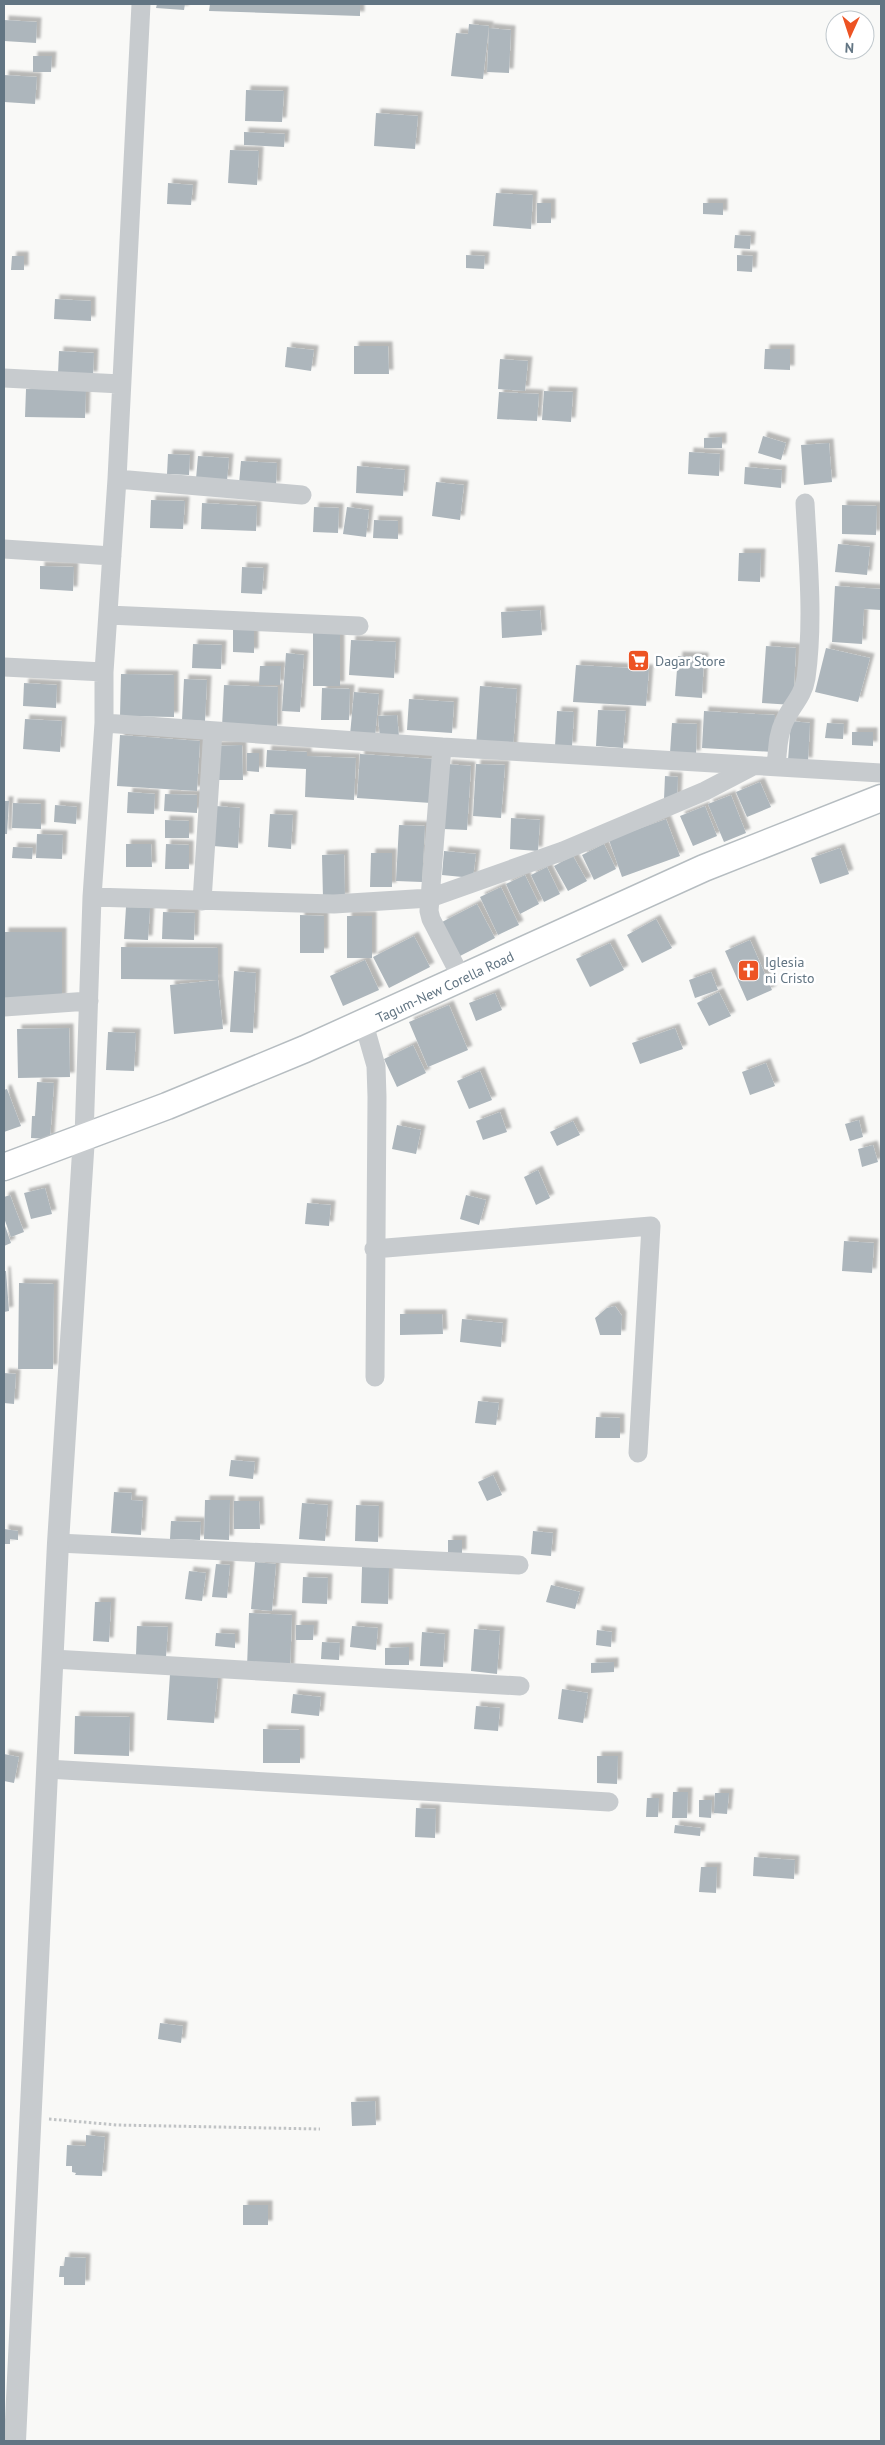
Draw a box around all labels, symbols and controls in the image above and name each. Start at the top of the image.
north arrow [825,10,875,60]
text: N [844,39,854,57]
supermarket icon: Dagar Store [627,649,651,673]
place label: Dagar Store [655,652,725,670]
street label: Tagum-New Corella Road [373,947,517,1027]
place label: Iglesia ni Cristo [765,953,814,987]
church icon: Iglesia ni Cristo [737,958,761,982]

